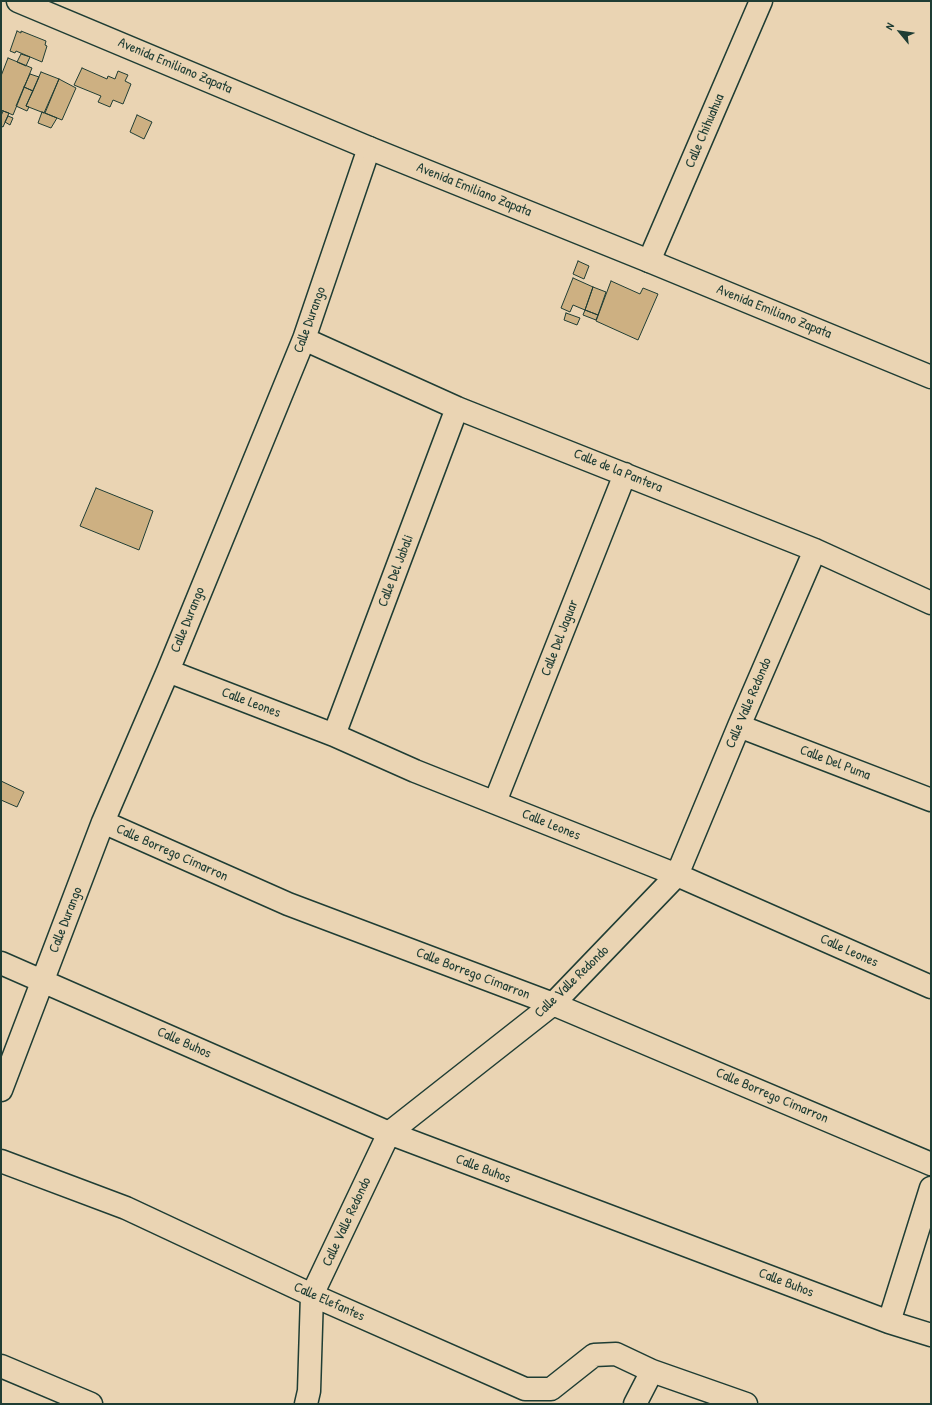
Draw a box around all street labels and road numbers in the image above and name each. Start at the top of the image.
street label: Avenida Emiliano Zapata [115,34,235,98]
street label: Calle Chihuahua [682,92,728,170]
street label: Avenida Emiliano Zapata [414,159,534,221]
street label: Avenida Emiliano Zapata [714,281,834,343]
street label: Calle Durango [290,285,330,355]
street label: Calle de la Pantera [571,446,665,496]
street label: Calle Del Jabali [375,533,417,609]
street label: Calle Durango [167,585,209,655]
street label: Calle Del Jaguar [538,597,582,679]
street label: Calle Valle Redondo [722,655,776,751]
street label: Calle Leones [219,684,283,722]
street label: Calle Del Puma [797,742,873,784]
street label: Calle Leones [519,806,583,844]
street label: Calle Borrego Cimarron [113,821,231,885]
street label: Calle Durango [46,885,86,955]
street label: Calle Leones [817,931,881,971]
street label: Calle Valle Redondo [531,942,613,1022]
street label: Calle Borrego Cimarron [414,945,532,1003]
street label: Calle Buhos [154,1024,214,1062]
street label: Calle Borrego Cimarron [713,1065,831,1127]
street label: Calle Buhos [453,1151,513,1187]
street label: Calle Valle Redondo [319,1175,375,1269]
street label: Calle Buhos [756,1265,816,1301]
street label: Calle Elefantes [291,1279,367,1325]

